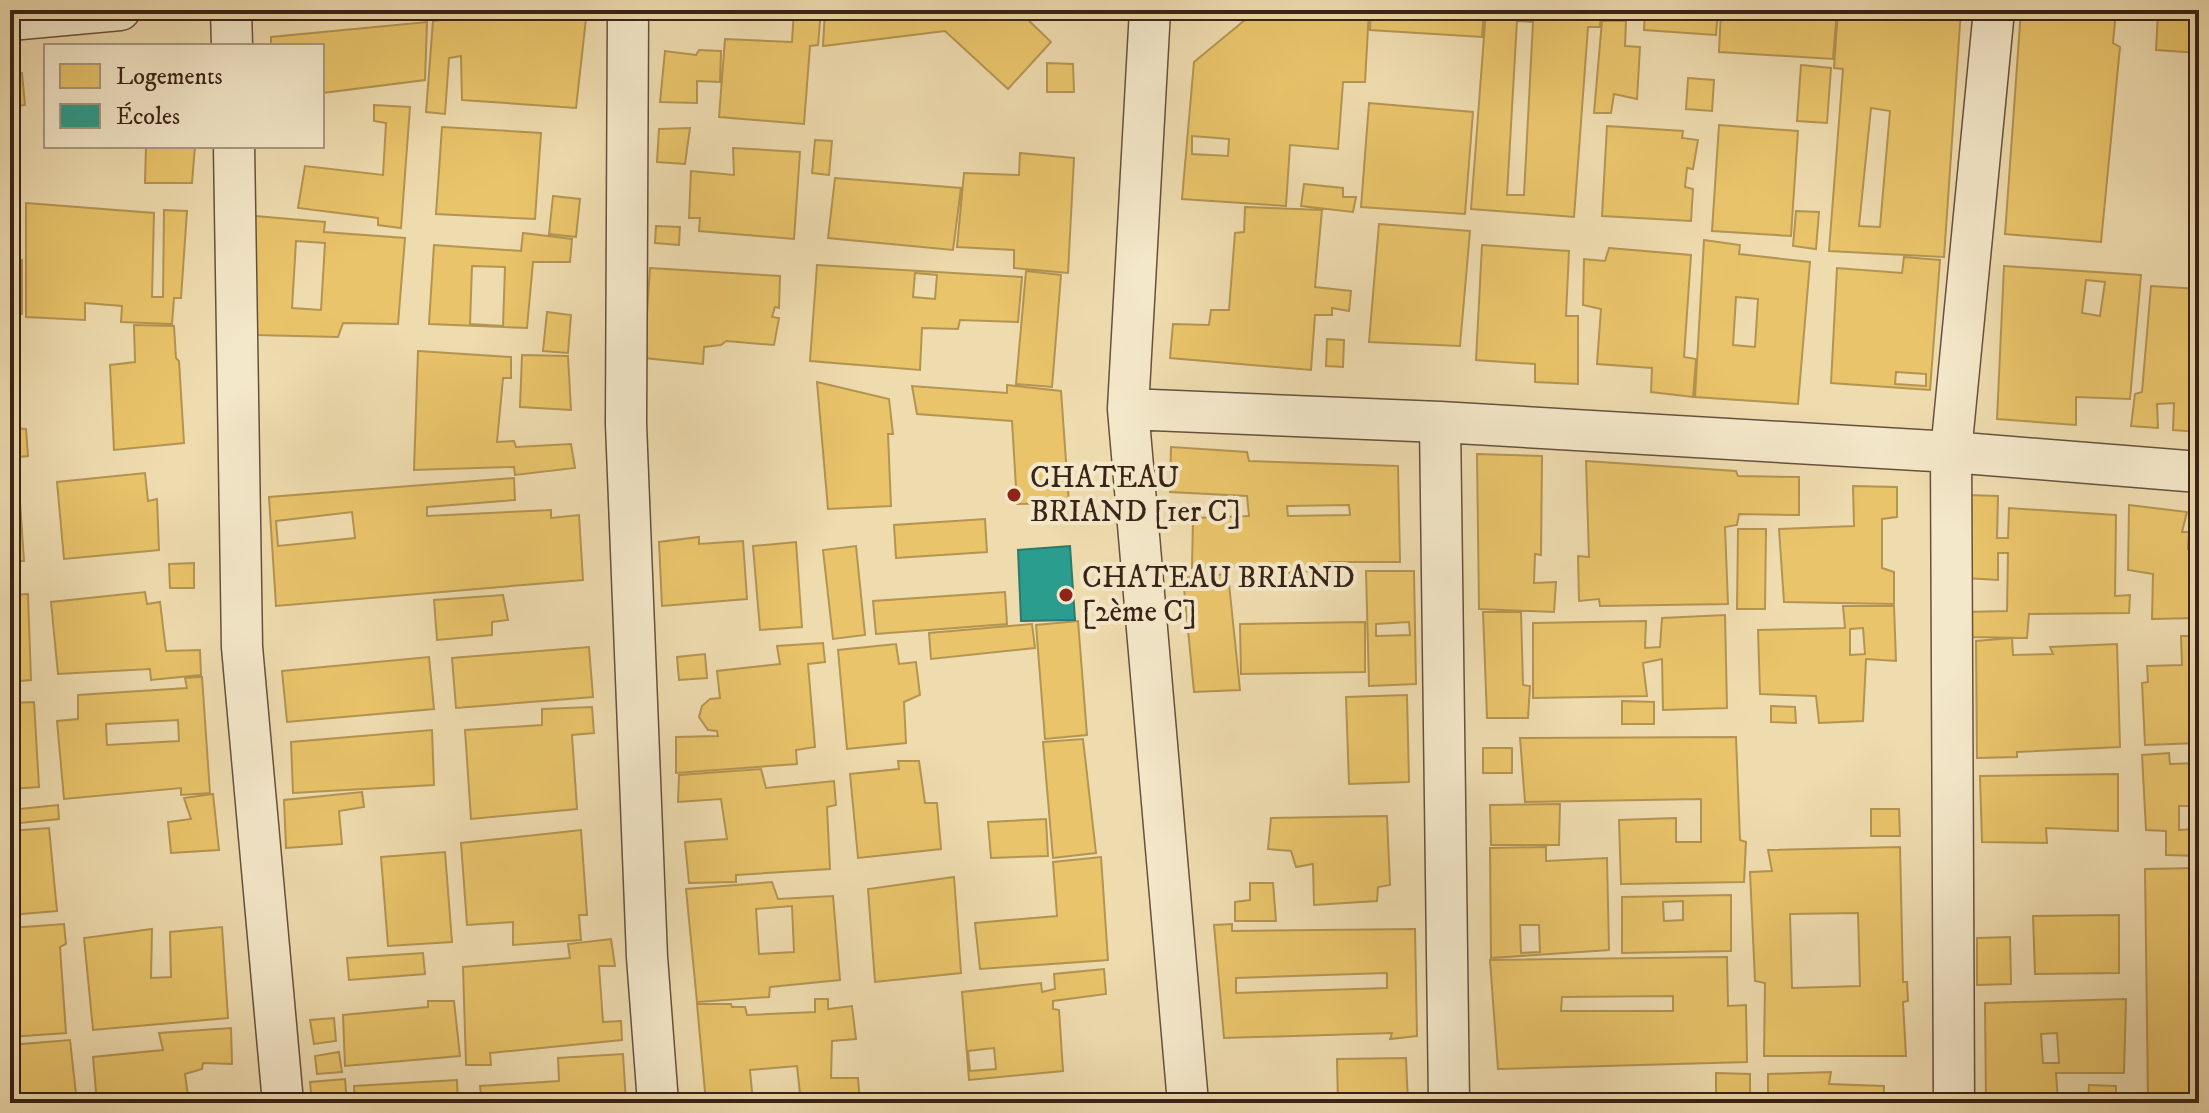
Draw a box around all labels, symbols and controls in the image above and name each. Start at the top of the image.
legend [44,44,324,148]
text: Logements [116,62,223,92]
text: Écoles [116,102,180,132]
place label: CHATEAU BRIAND [1er C] [1030,460,1241,531]
marker: CHATEAU BRIAND [1er C] [1005,486,1023,504]
place label: CHATEAU BRIAND [2ème C] [1082,560,1355,631]
marker: CHATEAU BRIAND [2ème C] [1057,586,1075,604]

